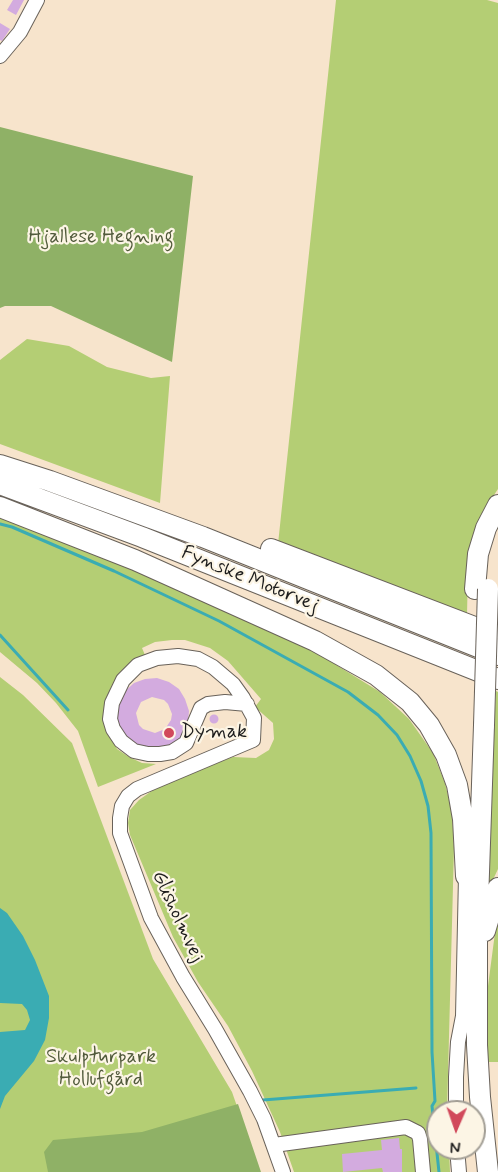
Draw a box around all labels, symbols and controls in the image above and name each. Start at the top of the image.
park label: Hjallese Hegning [28,226,174,250]
street label: Fynske Motorvej [178,541,322,619]
place label: Dymak [181,721,247,745]
marker: Dymak [162,726,176,740]
street label: Glisholmvej [145,867,209,967]
park label: Skulpturpark Hollufgård [46,1046,156,1093]
north arrow [426,1100,486,1160]
text: N [450,1136,461,1157]

